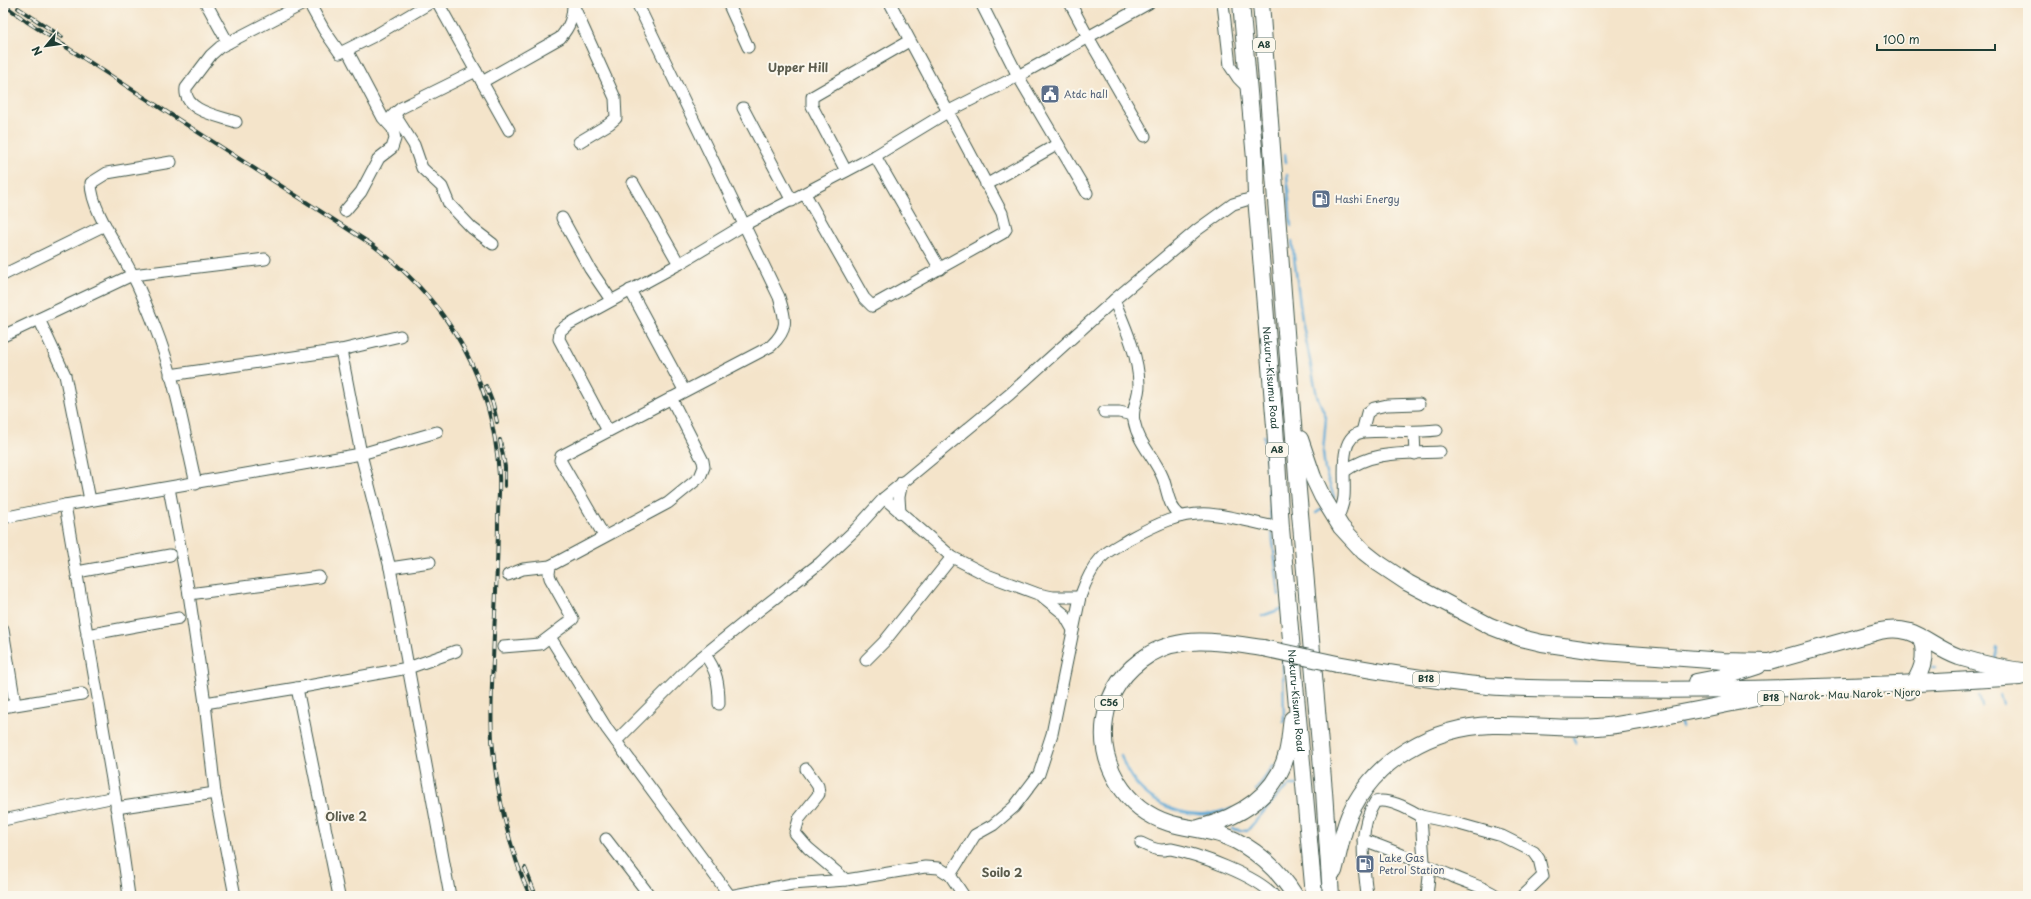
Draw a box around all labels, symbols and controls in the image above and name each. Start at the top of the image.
north arrow [26,26,66,66]
scale bar [1877,26,1995,52]
text: 100 m [1883,30,1920,48]
road number: A8 [1253,38,1275,52]
text: N [27,43,46,59]
district label: Upper Hill [768,58,828,76]
public building icon: Atdc hall [1039,83,1061,105]
place label: Atdc hall [1064,86,1108,101]
fuel station icon: Hashi Energy [1310,188,1332,210]
place label: Hashi Energy [1335,191,1399,207]
street label: Nakuru-Kisumu Road [1260,326,1283,430]
road number: A8 [1266,443,1288,457]
street label: Nakuru-Kisumu Road [1285,649,1309,753]
road number: B18 [1413,672,1439,686]
street label: Narok- Mau Narok - Njoro [1789,684,1921,703]
road number: B18 [1758,691,1784,705]
road number: C56 [1095,696,1123,710]
district label: Olive 2 [325,807,367,825]
place label: Lake Gas Petrol Station [1379,850,1445,877]
fuel station icon: Lake Gas Petrol Station [1354,853,1376,875]
district label: Soilo 2 [982,863,1023,881]

